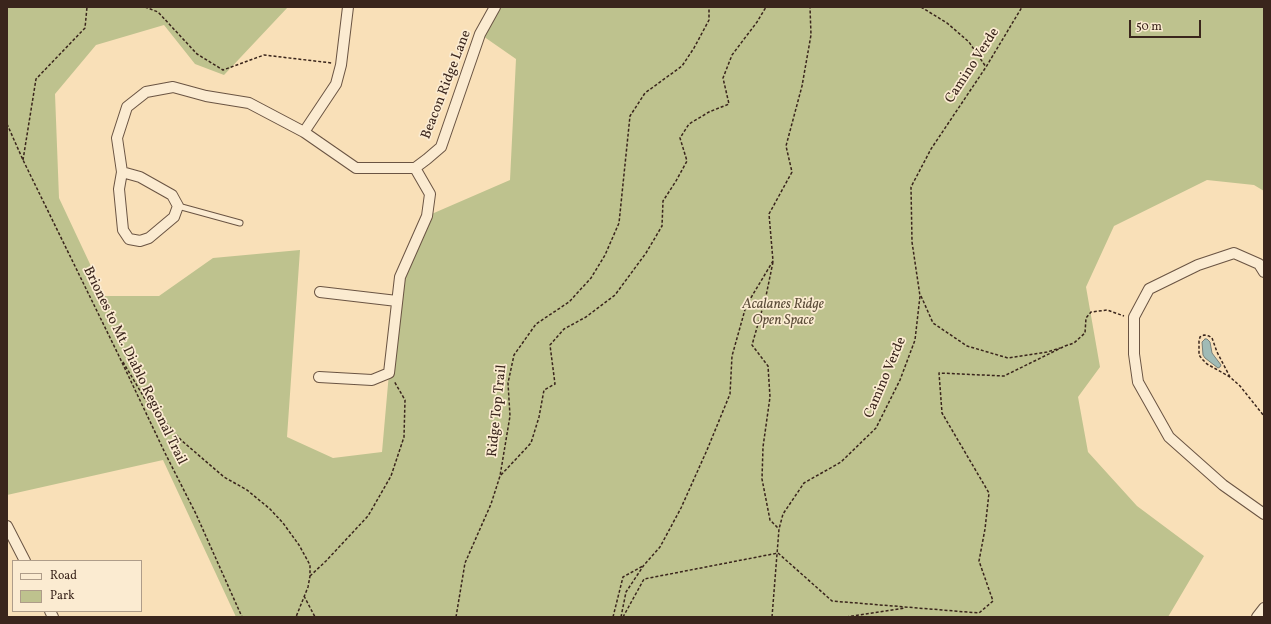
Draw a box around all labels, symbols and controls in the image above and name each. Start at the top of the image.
scale bar [1131,12,1203,38]
text: 50 m [1136,19,1162,35]
street label: Camino Verde [942,25,1004,107]
street label: Beacon Ridge Lane [419,28,475,142]
street label: Briones to Mt. Diablo Regional Trail [79,264,189,468]
park label: Acalanes Ridge Open Space [742,297,824,330]
street label: Camino Verde [861,335,911,421]
street label: Ridge Top Trail [485,364,511,458]
legend [12,560,142,612]
text: Road [50,568,77,584]
text: Park [50,588,75,604]

